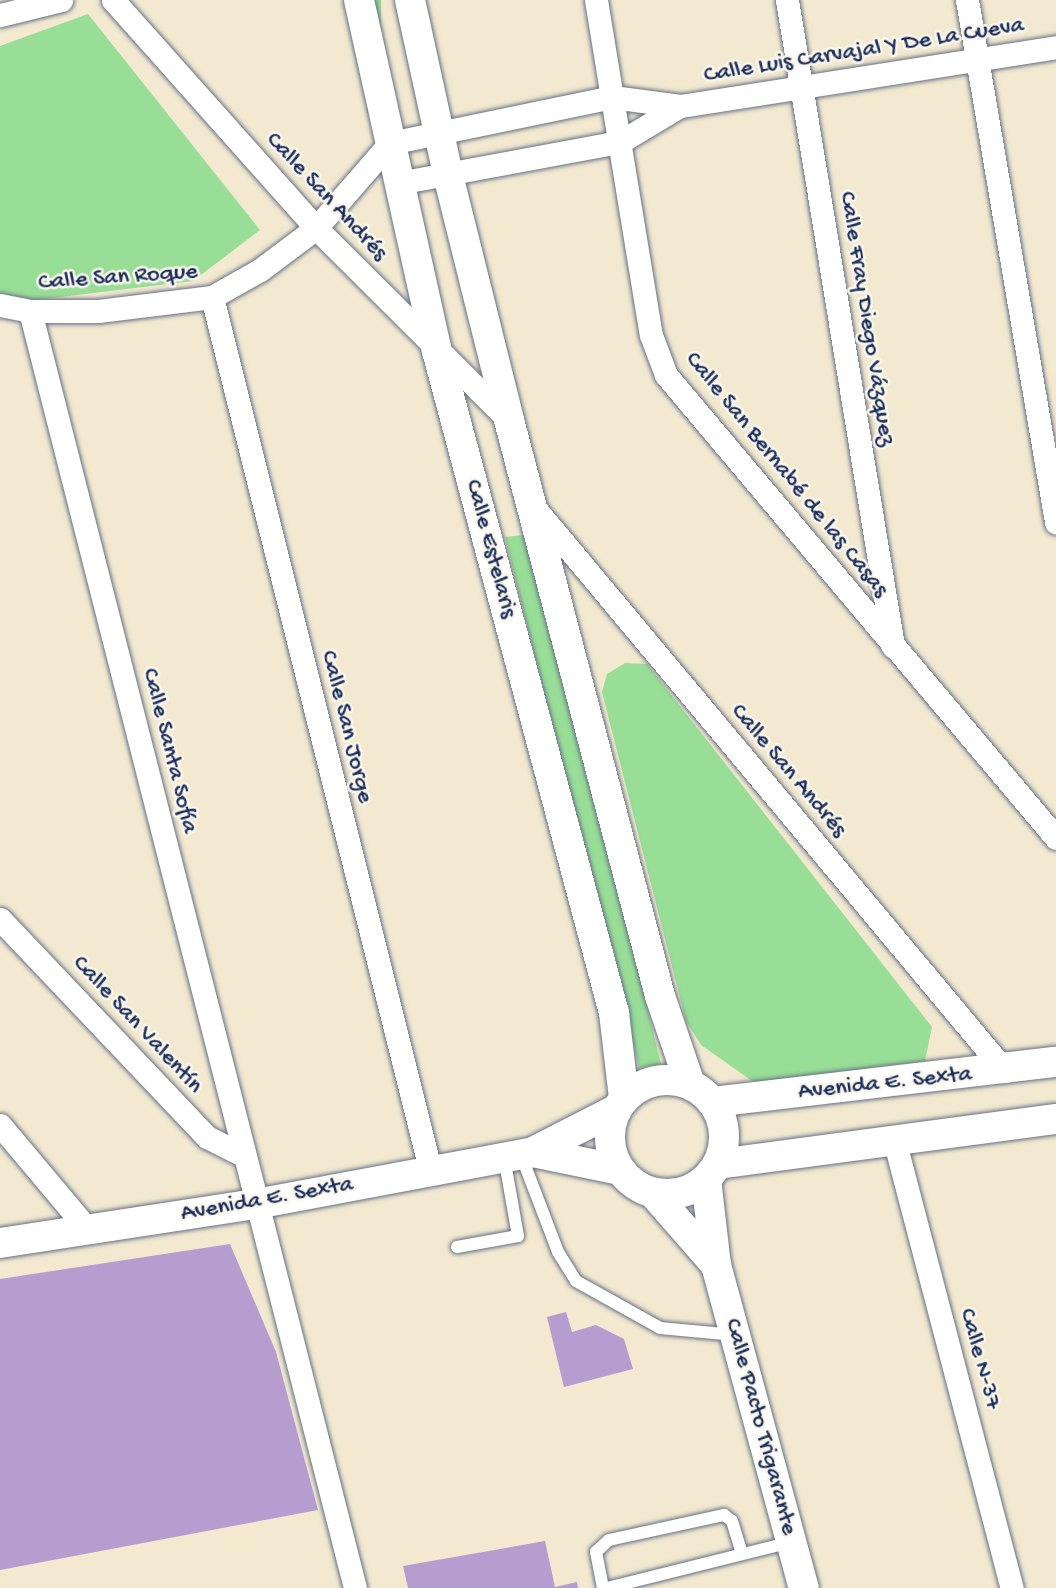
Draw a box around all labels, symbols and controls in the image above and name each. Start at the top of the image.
street label: Calle Luis Carvajal Y De La Cueva [702,11,1026,91]
street label: Calle San Andrés [259,127,393,267]
street label: Calle Fray Diego Vázquez [832,190,900,448]
street label: Calle San Roque [37,258,199,298]
street label: Calle San Bernabé de las Casas [678,346,894,604]
street label: Calle Estelaris [458,477,522,621]
street label: Calle San Jorge [313,648,379,806]
street label: Calle Santa Sofía [135,665,203,837]
street label: Calle San Andrés [724,698,852,844]
street label: Calle San Valentín [66,950,208,1100]
street label: Avenida E. Sexta [797,1061,973,1107]
street label: Avenida E. Sexta [179,1171,355,1229]
street label: Calle N-37 [952,1305,1006,1413]
street label: Calle Pacto Trigarante [717,1316,803,1538]

